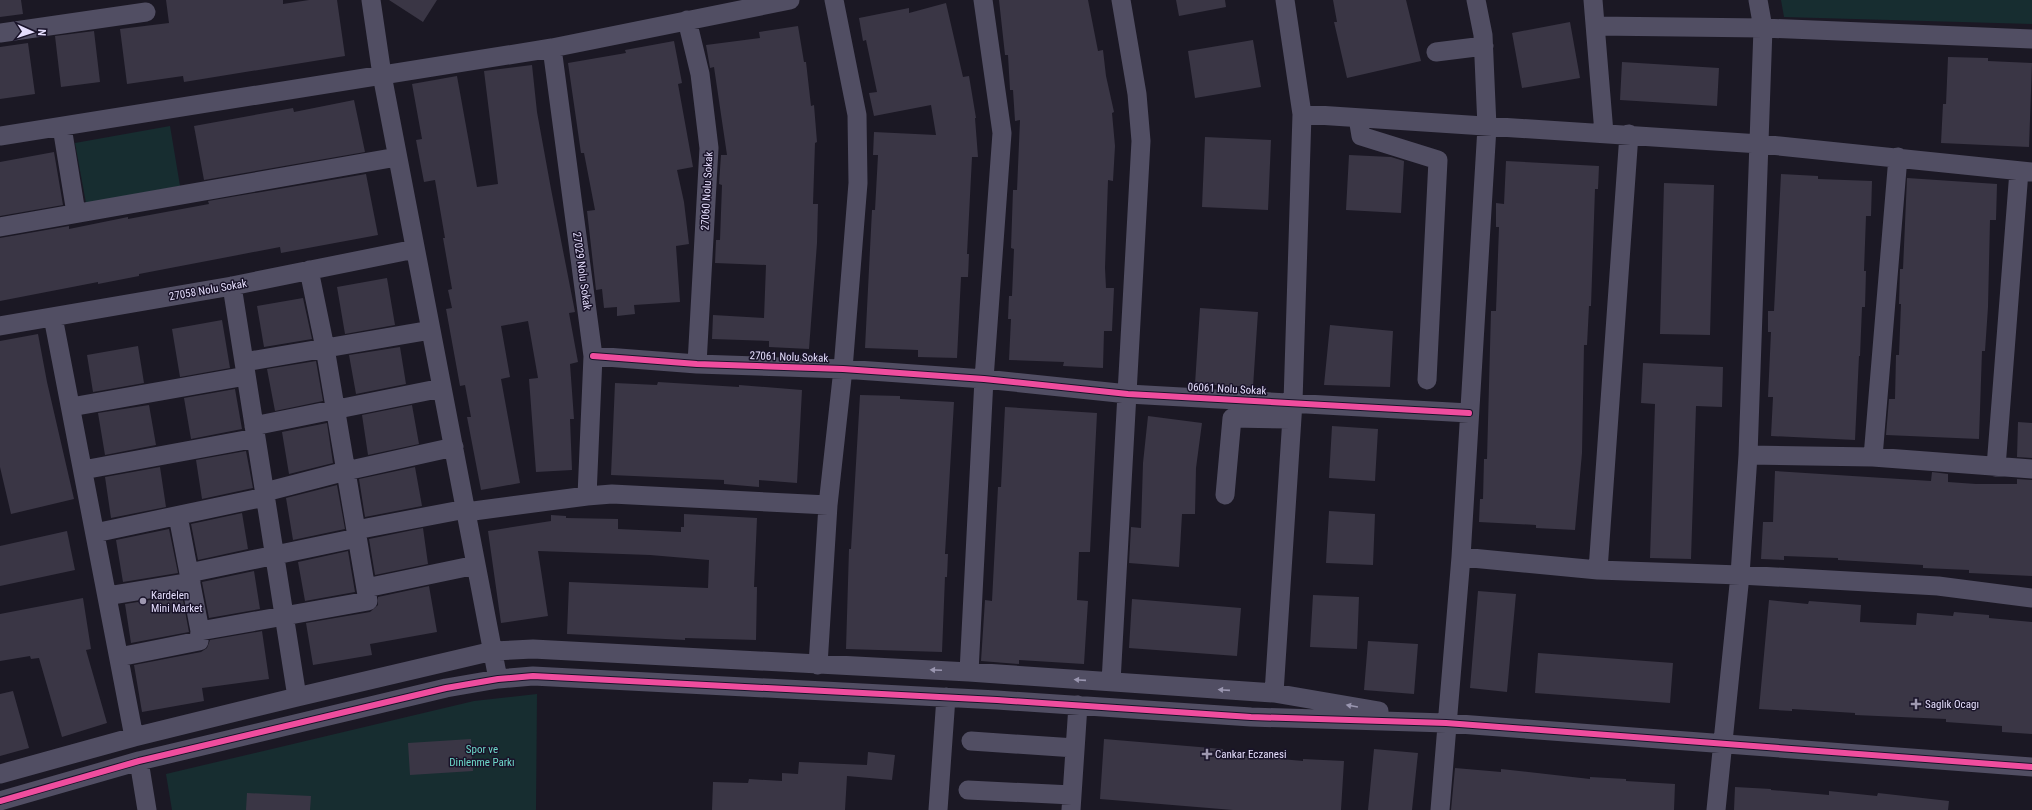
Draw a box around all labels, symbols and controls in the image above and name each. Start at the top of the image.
north arrow [12,12,52,52]
text: N [35,29,48,36]
street label: 27060 Nolu Sokak [698,151,716,231]
street label: 27029 Nolu Sokak [570,231,594,311]
street label: 27058 Nolu Sokak [168,277,248,303]
street label: 27061 Nolu Sokak [749,349,829,365]
street label: 06061 Nolu Sokak [1187,380,1267,398]
place label: Kardelen Mini Market [151,589,202,615]
marker: Kardelen Mini Market [138,596,148,606]
one-way arrow [930,667,942,674]
one-way arrow [1074,677,1086,684]
one-way arrow [1218,686,1230,693]
marker: Saglık Ocagı [1910,698,1922,710]
place label: Saglık Ocagı [1925,698,1979,711]
one-way arrow [1346,703,1358,709]
park label: Spor ve Dinlenme Parkı [449,743,515,769]
place label: Cankar Eczanesi [1215,748,1287,761]
marker: Cankar Eczanesi [1202,749,1212,759]

